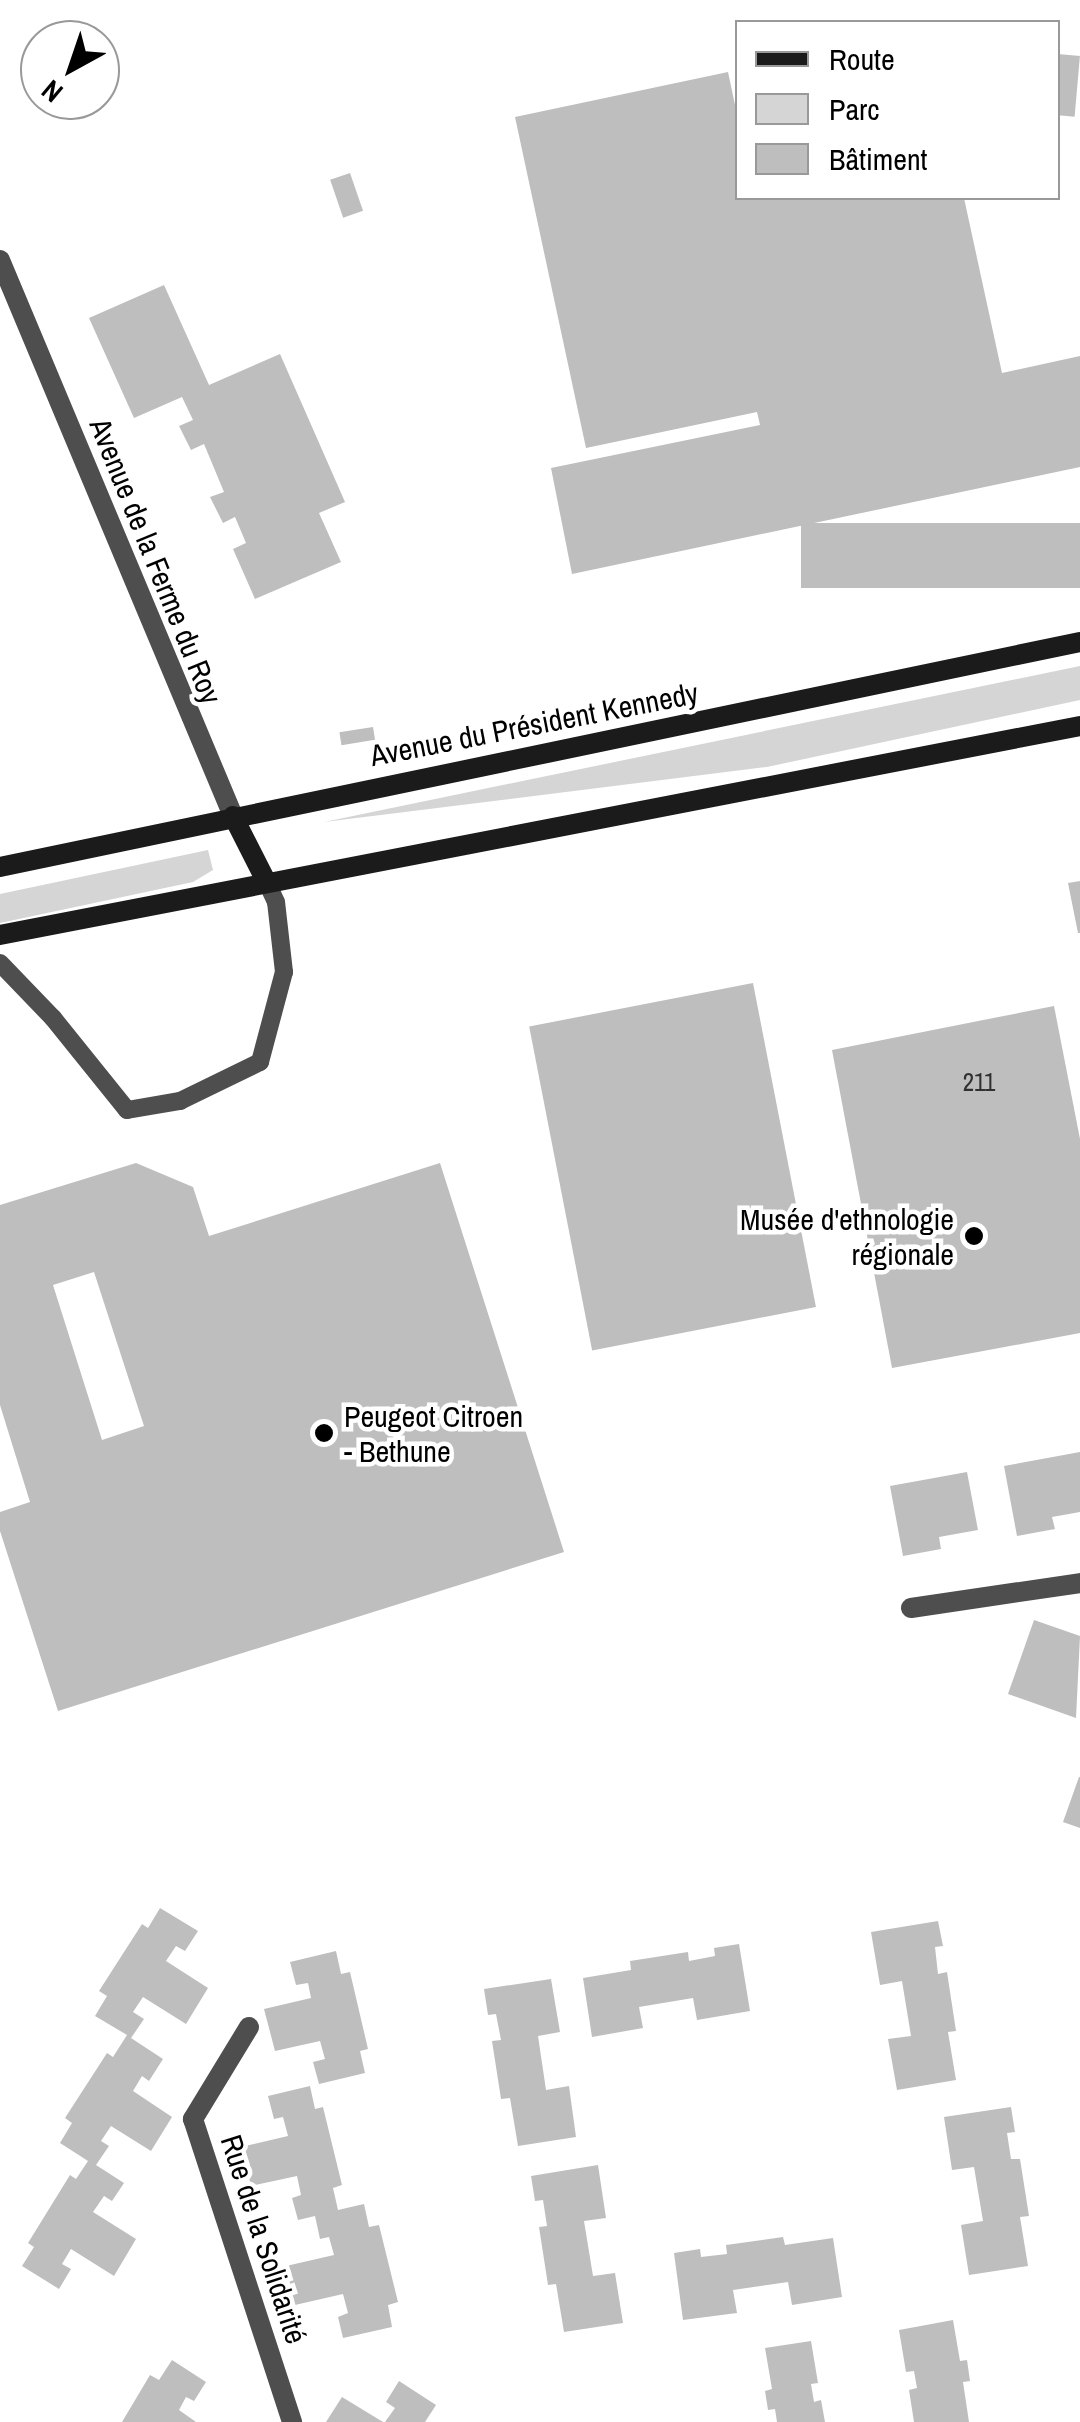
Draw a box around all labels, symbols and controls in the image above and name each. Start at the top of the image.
north arrow [20,20,120,120]
legend [735,20,1060,200]
text: Route [829,39,895,79]
text: N [33,72,71,111]
text: Parc [829,89,880,129]
text: Bâtiment [829,139,927,179]
street label: Avenue de la Ferme du Roy [82,413,230,709]
street label: Avenue du Président Kennedy [367,675,701,773]
house number: 211 [963,1067,995,1097]
place label: Musée d'ethnologie régionale [740,1201,954,1272]
marker: Musée d'ethnologie régionale [963,1225,985,1247]
place label: Peugeot Citroen - Bethune [344,1398,523,1468]
marker: Peugeot Citroen - Bethune [313,1422,335,1444]
street label: Rue de la Solidarité [213,2130,315,2348]

